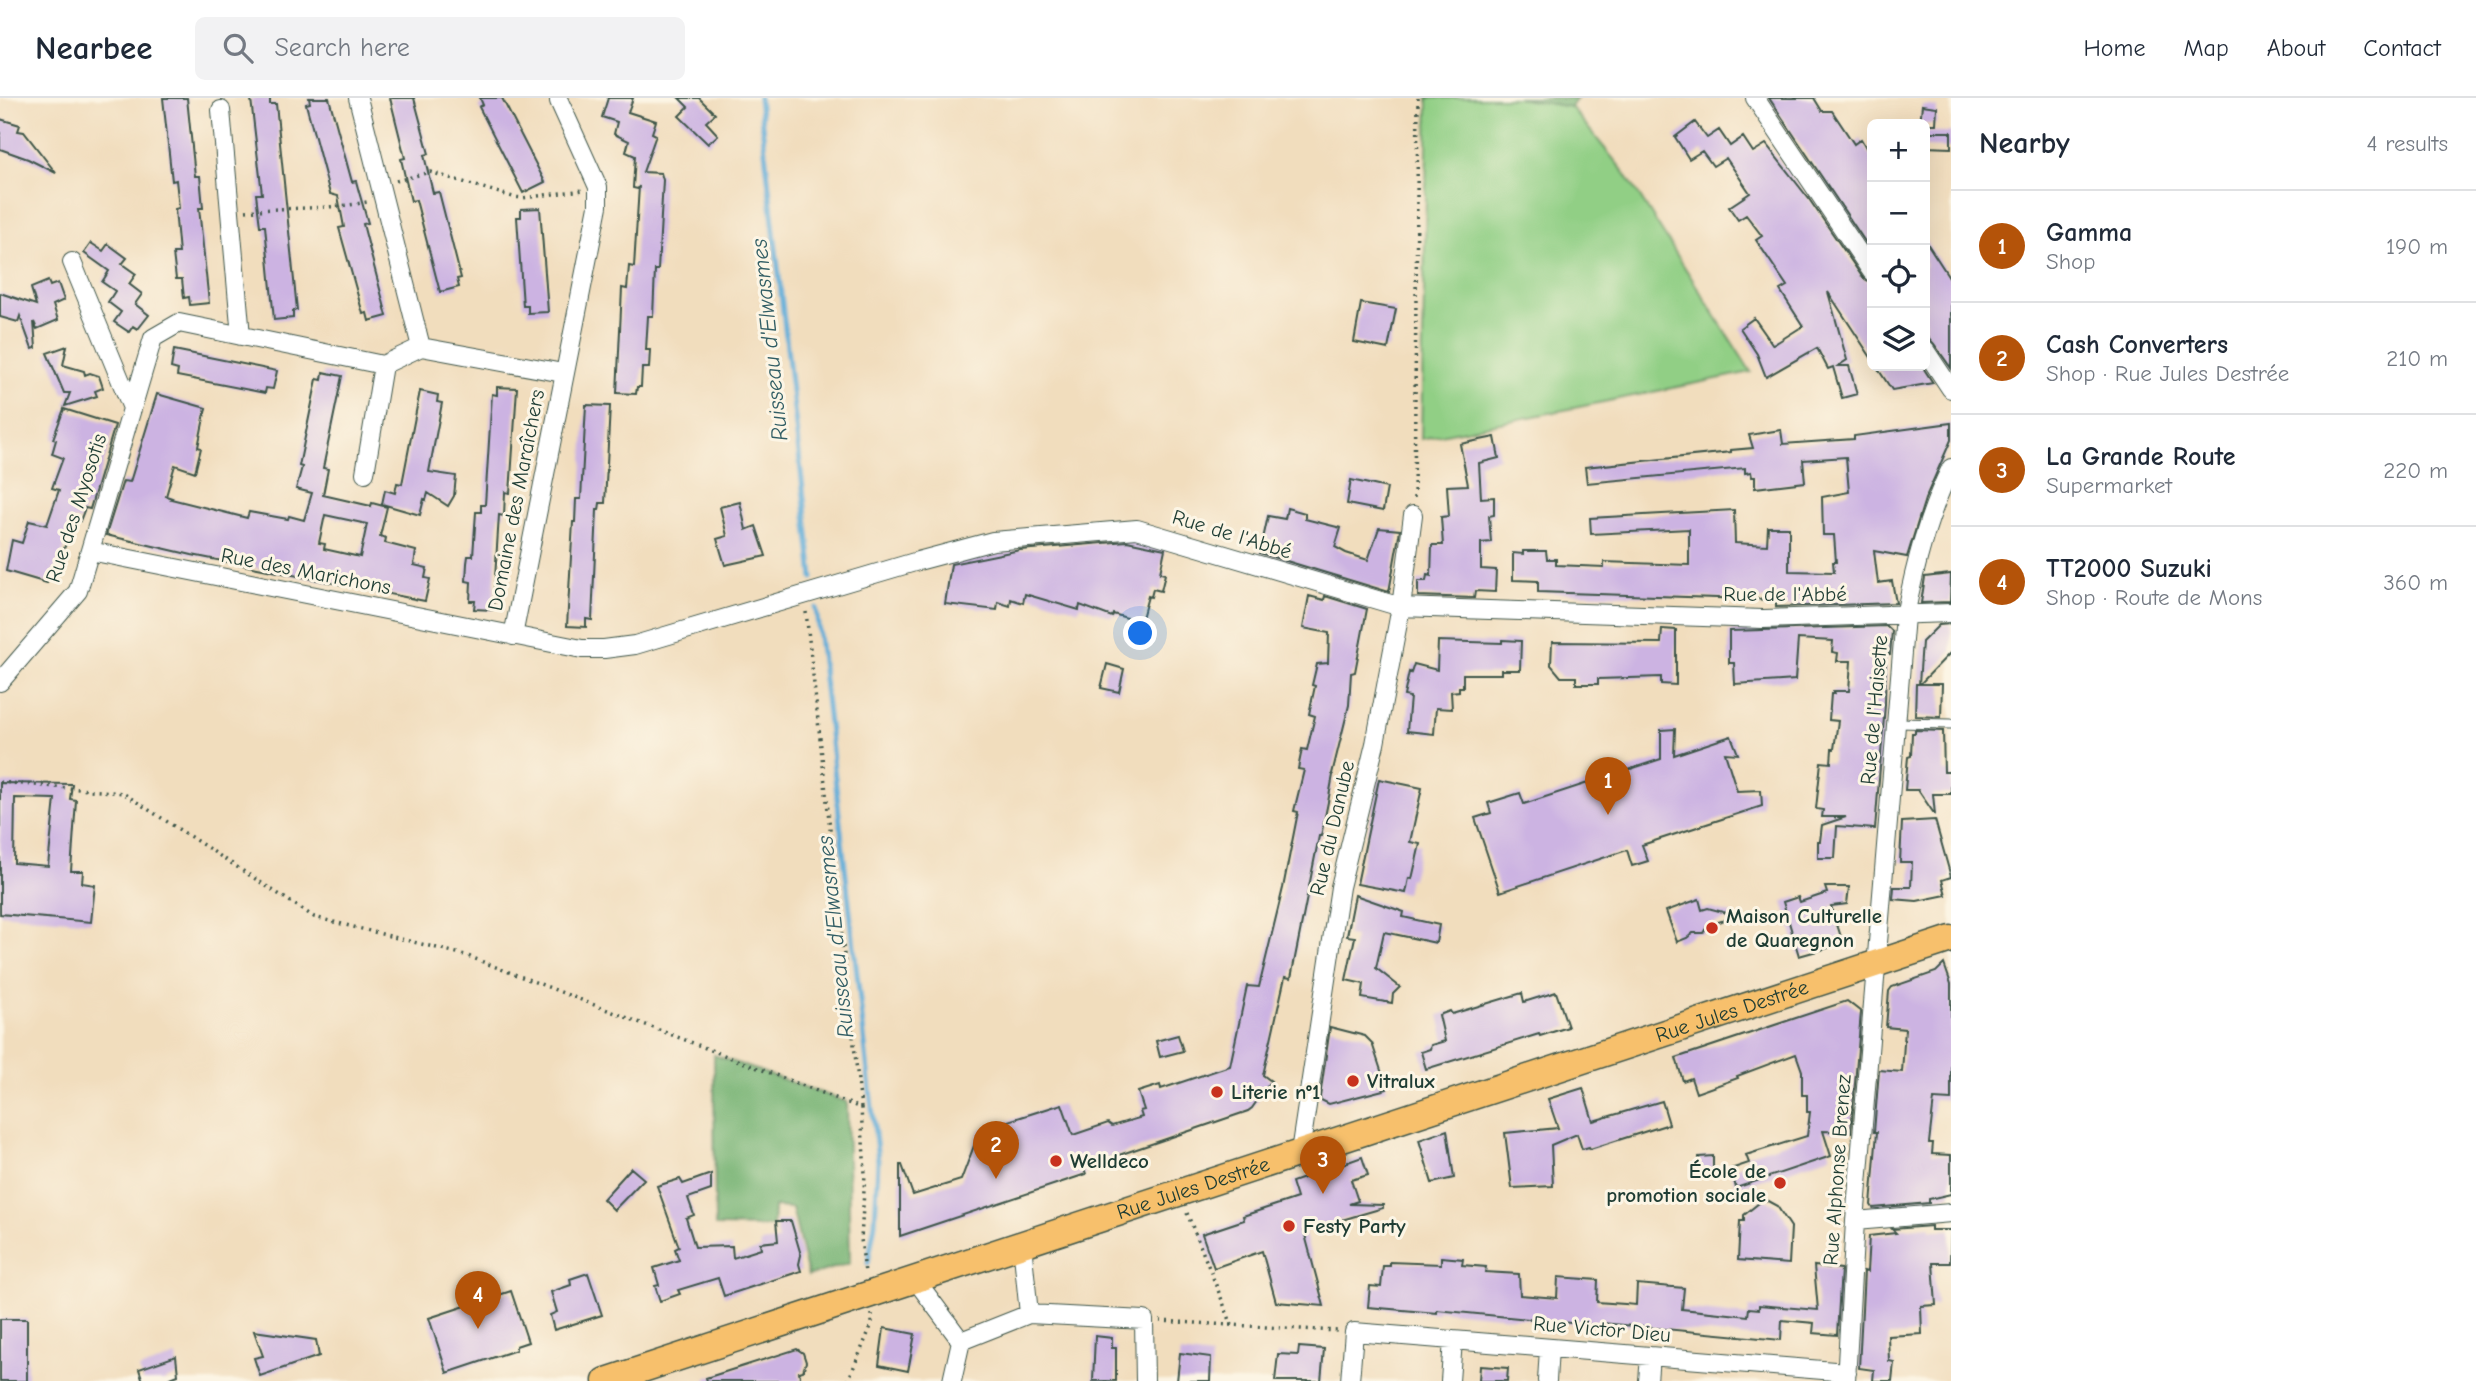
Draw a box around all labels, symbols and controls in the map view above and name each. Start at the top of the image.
search box [195,17,685,80]
text: Nearbee [35,29,153,67]
icon: search [219,29,257,67]
text: Search here [275,33,410,63]
text: Home [2084,34,2145,62]
text: Map [2183,34,2229,62]
text: About [2267,34,2325,62]
text: Contact [2363,34,2441,62]
map controls [1867,119,1930,371]
button: + [1867,119,1930,182]
text: Nearby [1979,126,2070,161]
text: 4 results [2366,130,2448,157]
button: − [1867,182,1930,245]
text: Gamma [2046,218,2132,248]
text: 1 [1997,233,2007,260]
text: 190 m [2386,233,2448,260]
water label: Ruisseau d'Elwasmes [745,237,794,443]
button: locate [1867,245,1930,308]
text: Shop [2046,248,2095,275]
button: layers [1867,308,1930,371]
text: Cash Converters [2046,330,2228,360]
text: 2 [1996,345,2008,372]
text: 210 m [2386,345,2448,372]
text: Shop · Rue Jules Destrée [2046,360,2289,387]
street label: Domaine des Maraîchers [483,387,549,613]
street label: Rue des Myosotis [41,431,111,585]
text: La Grande Route [2046,442,2236,472]
text: 3 [1996,457,2008,484]
text: 220 m [2383,457,2448,484]
text: Supermarket [2046,472,2172,499]
street label: Rue de l'Abbé [1170,504,1294,564]
street label: Rue des Marichons [219,543,393,599]
text: TT2000 Suzuki [2046,554,2212,584]
text: 4 [1997,569,2007,596]
text: 360 m [2383,569,2448,596]
street label: Rue de l'Abbé [1723,582,1847,606]
text: Shop · Route de Mons [2046,584,2262,611]
your location [1123,616,1157,650]
street label: Rue de l'Haisette [1856,634,1892,786]
pin: 1 [1585,757,1631,815]
street label: Rue du Danube [1305,758,1359,898]
water label: Ruisseau d'Elwasmes [811,834,860,1040]
place label: Maison Culturelle de Quaregnon [1726,904,1882,952]
marker: Maison Culturelle de Quaregnon [1704,920,1720,936]
street label: Rue Jules Destrée [1652,975,1811,1047]
place label: Vitralux [1367,1069,1436,1093]
marker: Vitralux [1345,1073,1361,1089]
street label: Rue Alphonse Brenez [1818,1074,1856,1266]
place label: Literie n°1 [1231,1080,1320,1104]
marker: Literie n°1 [1209,1084,1225,1100]
pin: 2 [973,1121,1019,1179]
pin: 3 [1300,1136,1346,1194]
place label: Welldeco [1070,1149,1149,1173]
street label: Rue Jules Destrée [1114,1152,1273,1224]
marker: Welldeco [1048,1153,1064,1169]
place label: École de promotion sociale [1606,1159,1766,1207]
marker: École de promotion sociale [1772,1175,1788,1191]
place label: Festy Party [1303,1214,1406,1238]
marker: Festy Party [1281,1218,1297,1234]
pin: 4 [455,1271,501,1329]
street label: Rue Victor Dieu [1532,1311,1672,1347]

